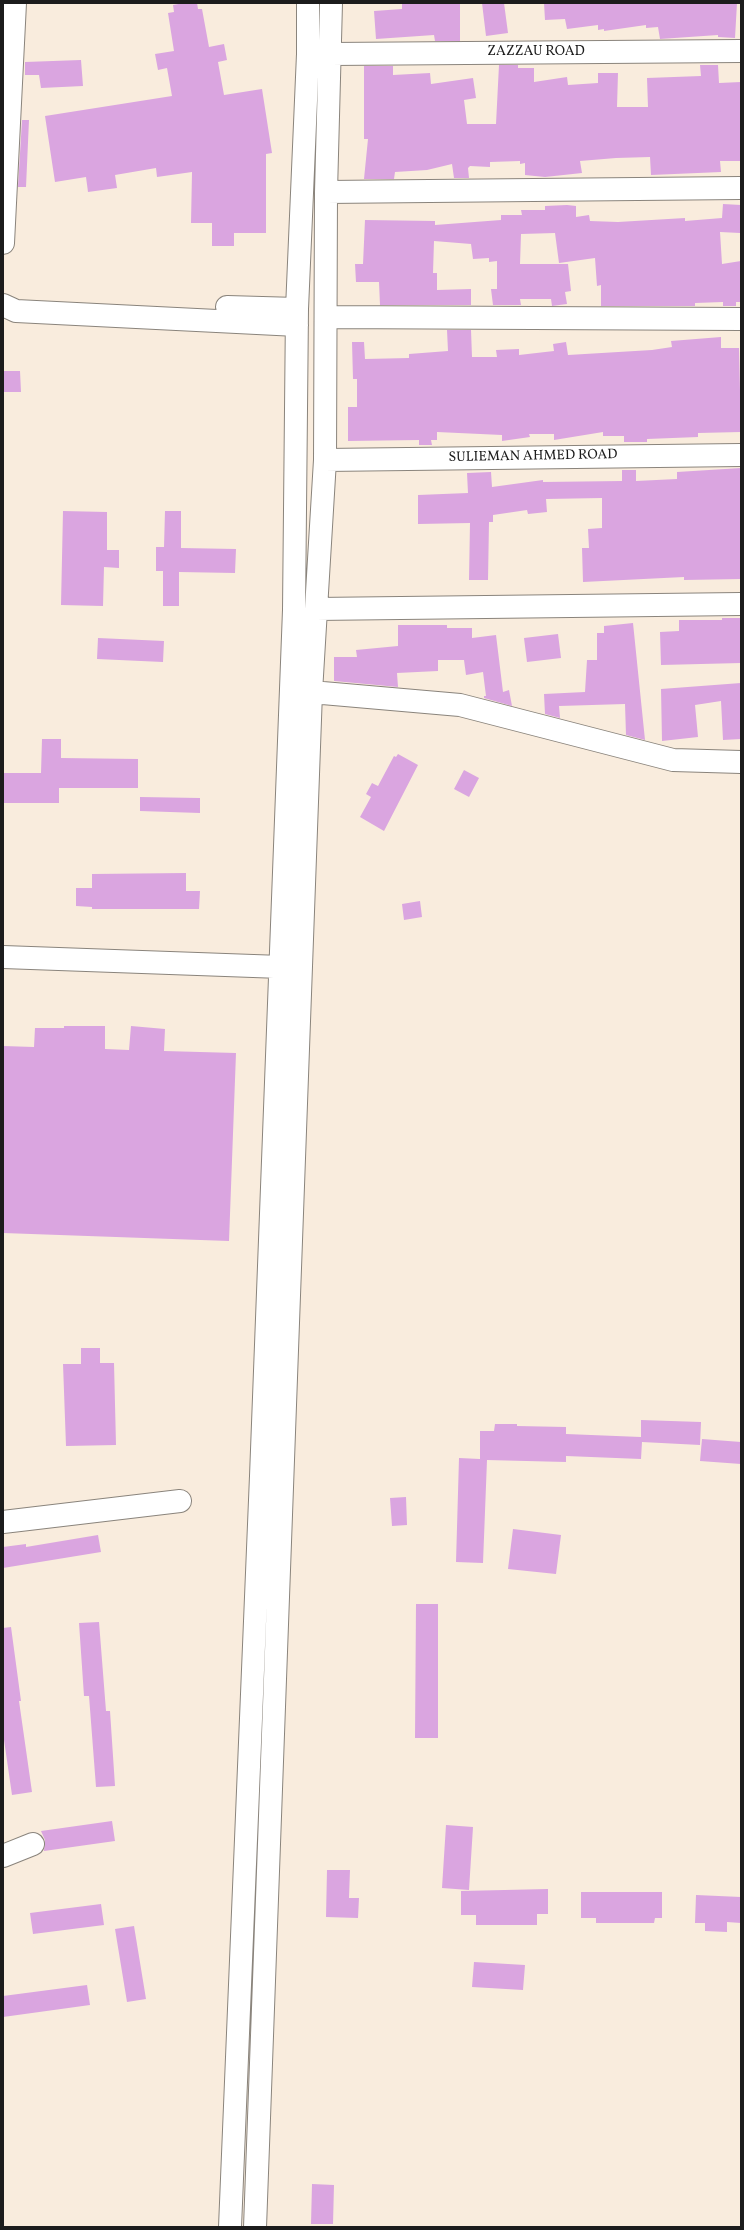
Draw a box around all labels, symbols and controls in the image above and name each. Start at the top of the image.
street label: ZAZZAU ROAD [487,44,585,60]
street label: SULIEMAN AHMED ROAD [448,447,618,467]

